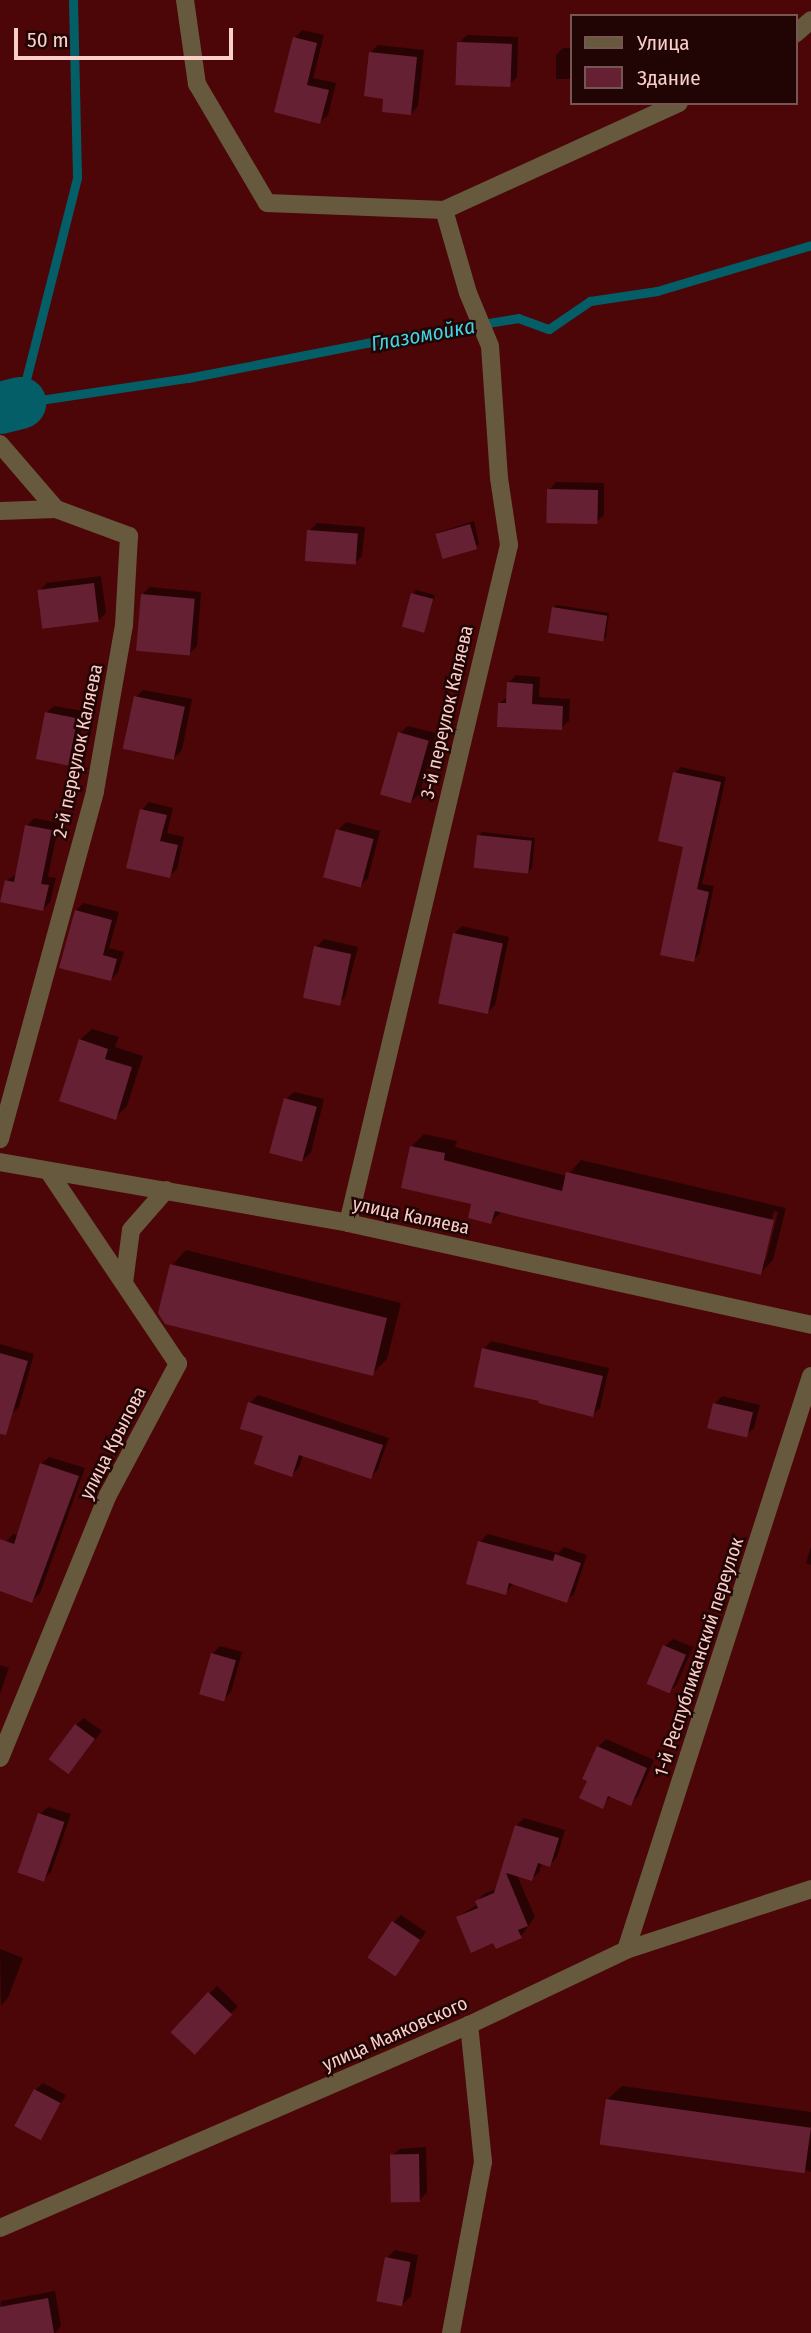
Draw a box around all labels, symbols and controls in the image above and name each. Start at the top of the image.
scale bar [18,14,236,58]
legend [570,14,797,105]
text: 50 m [27,27,69,53]
text: Улица [637,30,690,56]
text: Здание [637,65,701,91]
water label: Глазомойка [369,313,477,357]
street label: 3-й переулок Каляева [416,623,478,801]
street label: 2-й переулок Каляева [48,662,108,840]
street label: улица Каляева [351,1193,471,1239]
street label: улица Крылова [75,1383,151,1503]
street label: 1-й Республиканский переулок [650,1535,748,1779]
street label: улица Маяковского [319,1992,471,2076]

